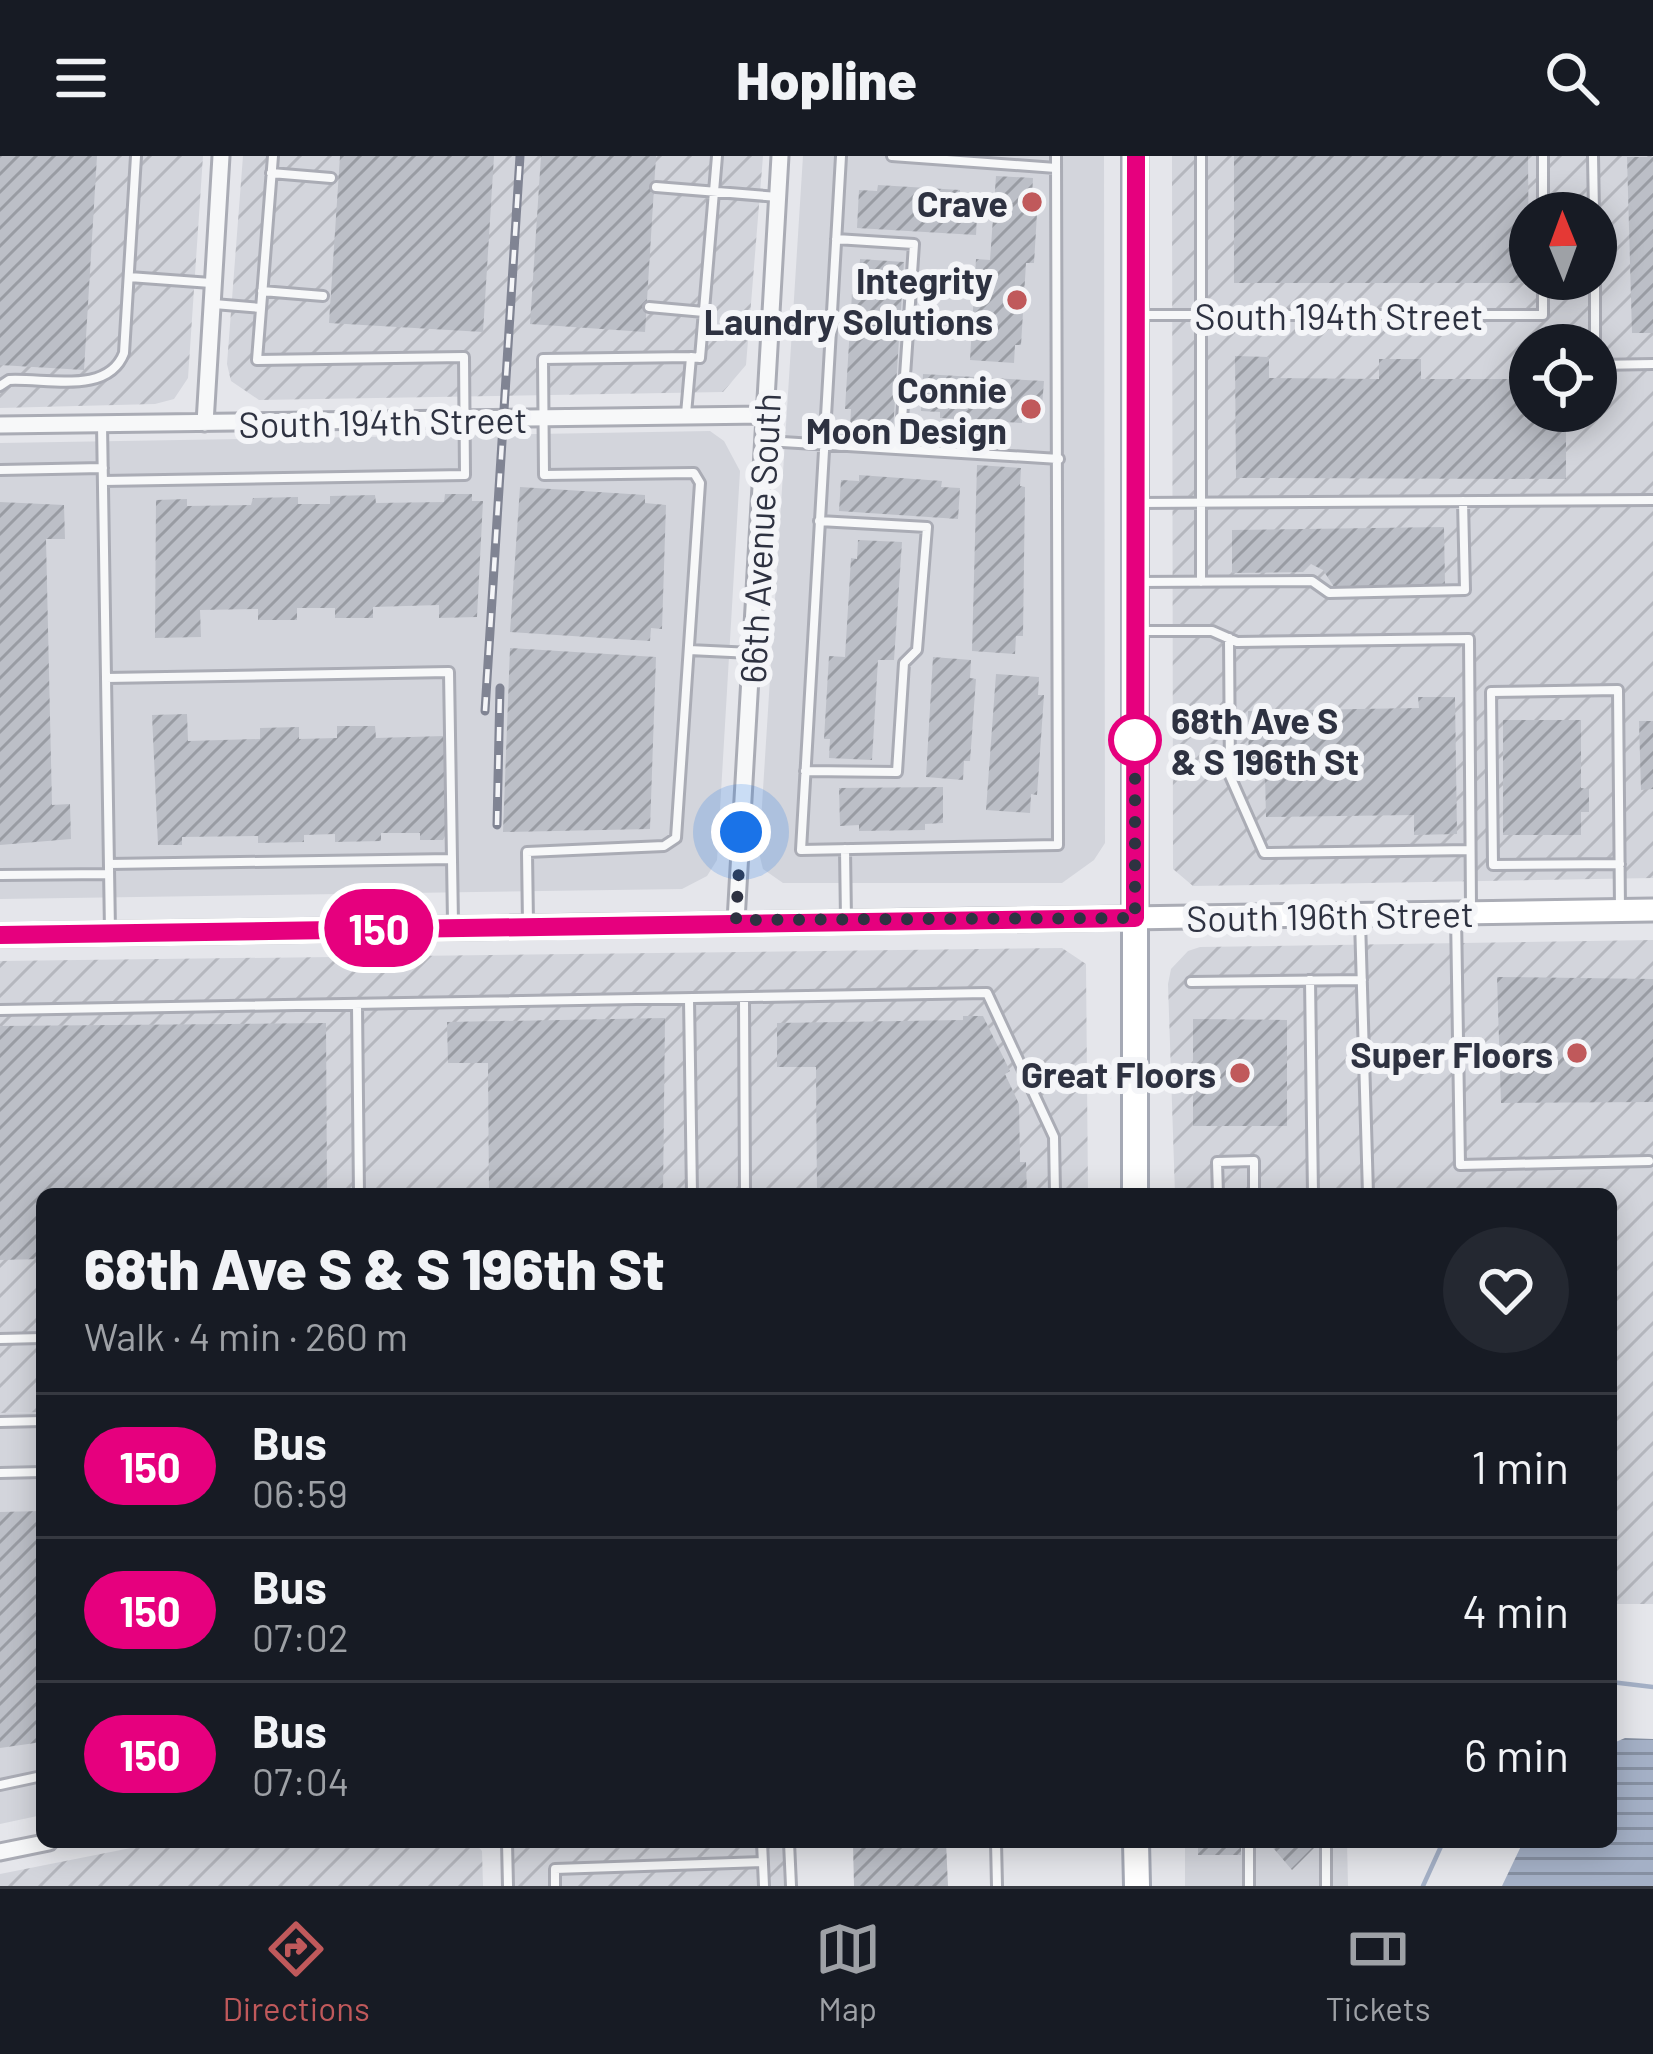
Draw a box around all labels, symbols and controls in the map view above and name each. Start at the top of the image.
icon: menu [48,45,114,111]
icon: search [1539,45,1605,111]
text: Hopline [736,46,917,111]
place label: Crave [917,181,1008,224]
marker: Crave [1019,189,1045,215]
north arrow [1509,192,1617,300]
map controls [1509,192,1617,432]
place label: Integrity Laundry Solutions [704,258,993,342]
marker: Integrity Laundry Solutions [1004,287,1030,313]
street label: South 194th Street [1195,294,1483,337]
button: locate [1509,324,1617,432]
place label: Connie Moon Design [806,367,1007,451]
street label: 66th Avenue South [730,392,788,684]
marker: Connie Moon Design [1018,396,1044,422]
street label: South 194th Street [238,397,528,445]
place label: 68th Ave S & S 196th St [1171,698,1359,782]
marker: 68th Ave S & S 196th St [1110,715,1160,765]
your location [711,802,771,862]
line badge: 150 [310,889,448,967]
street label: South 196th Street [1186,891,1474,939]
text: 150 [348,903,410,953]
place label: Super Floors [1350,1032,1553,1075]
marker: Super Floors [1564,1040,1590,1066]
place label: Great Floors [1021,1052,1216,1095]
marker: Great Floors [1227,1060,1253,1086]
button: heart [1443,1227,1569,1353]
text: 68th Ave S & S 196th St [84,1233,665,1301]
text: Walk · 4 min · 260 m [84,1312,408,1359]
text: Bus [252,1415,327,1469]
text: 1 min [1471,1439,1569,1493]
text: 150 [119,1441,181,1491]
text: 06:59 [252,1469,348,1516]
text: Bus [252,1559,327,1613]
text: 4 min [1462,1583,1569,1637]
text: 150 [119,1585,181,1635]
text: 07:02 [252,1613,349,1660]
text: Bus [252,1703,327,1757]
text: 6 min [1464,1727,1569,1781]
text: 150 [119,1729,181,1779]
text: 07:04 [252,1757,349,1804]
tab: Directions [222,1916,370,2028]
tab: Map [815,1916,881,2028]
tab: Tickets [1326,1916,1431,2028]

